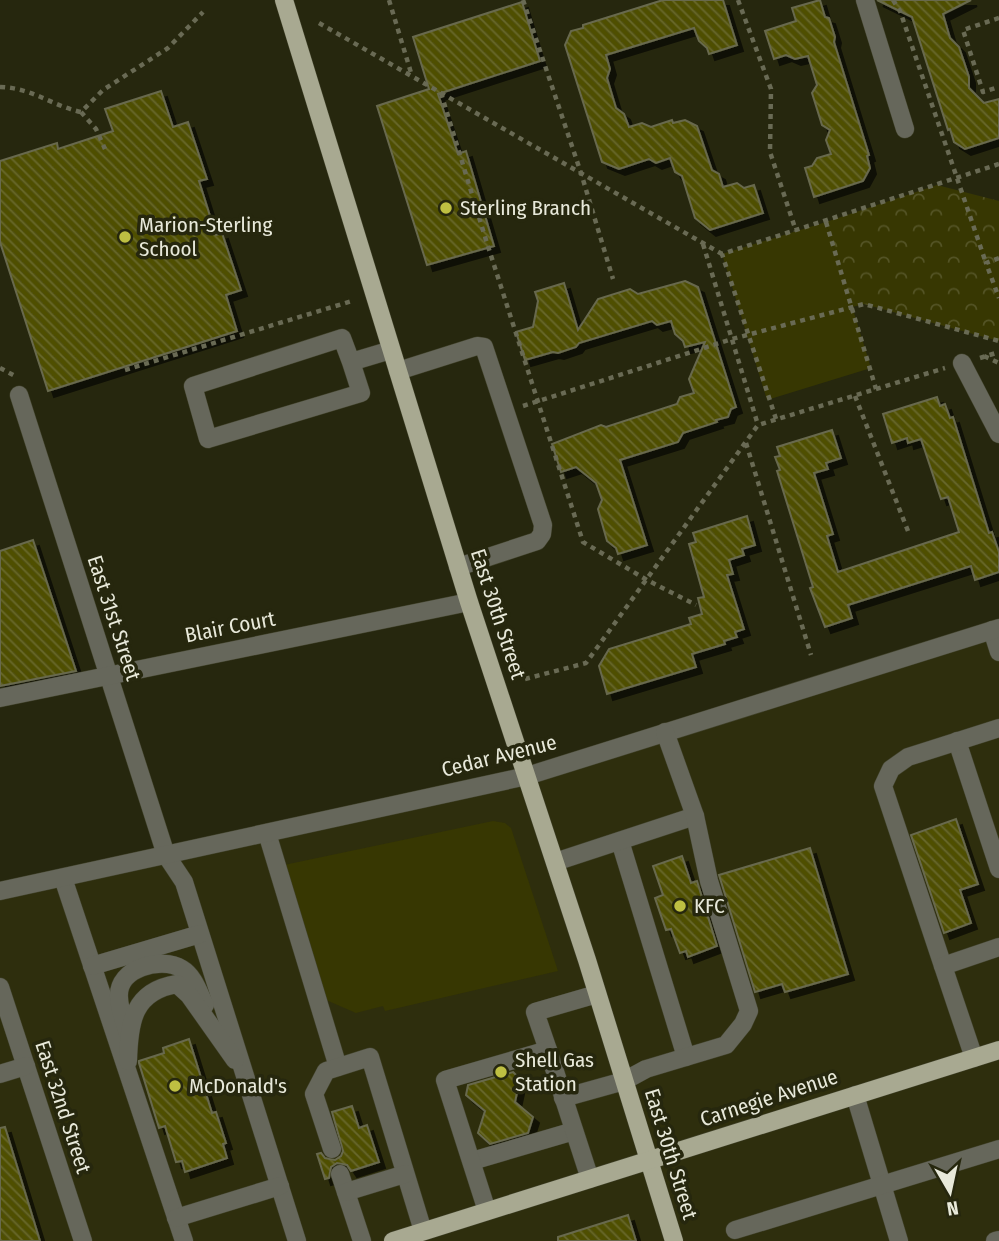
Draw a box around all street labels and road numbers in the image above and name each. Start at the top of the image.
street label: East 30th Street [465,546,531,683]
street label: East 31st Street [82,552,147,684]
street label: Blair Court [183,606,277,648]
street label: Cedar Avenue [439,729,559,783]
street label: East 32nd Street [29,1037,97,1177]
street label: Carnegie Avenue [697,1064,841,1132]
street label: East 30th Street [639,1085,703,1223]

